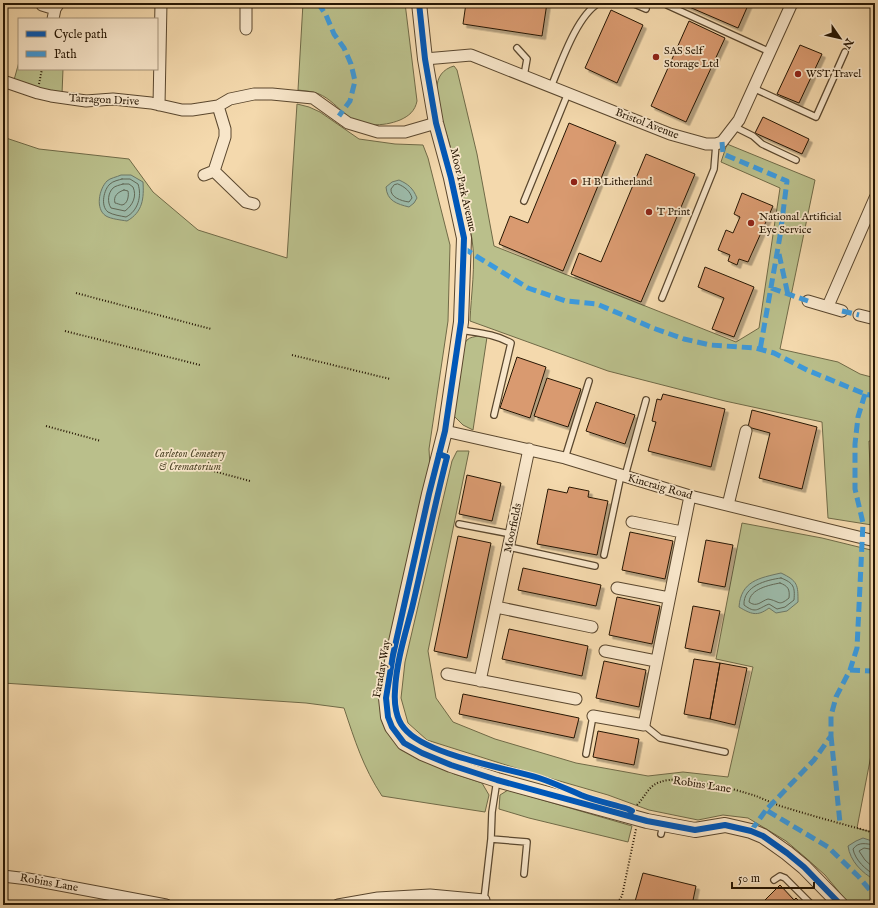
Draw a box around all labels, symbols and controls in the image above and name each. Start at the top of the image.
legend [18,18,158,70]
north arrow [820,18,860,58]
text: Cycle path [54,27,108,43]
text: N [839,34,856,51]
place label: SAS Self Storage Ltd [664,44,719,71]
text: Path [54,47,77,62]
marker: SAS Self Storage Ltd [651,52,661,62]
place label: WST Travel [806,67,861,81]
marker: WST Travel [793,69,803,79]
street label: Tarragon Drive [68,91,140,109]
street label: Bristol Avenue [613,105,681,143]
street label: Moor Park Avenue [447,147,479,233]
place label: H B Litherland [582,175,653,189]
marker: H B Litherland [569,177,579,187]
place label: T Print [657,205,691,219]
marker: T Print [644,207,654,217]
place label: National Artificial Eye Service [759,210,842,237]
marker: National Artificial Eye Service [746,218,756,228]
park label: Carleton Cemetery & Crematorium [155,447,226,474]
street label: Kincraig Road [626,471,694,503]
street label: Moorfields [501,502,525,554]
street label: Faraday Way [370,638,394,699]
street label: Robins Lane [672,773,732,797]
scale bar [732,864,814,890]
street label: Robins Lane [19,871,79,895]
text: 50 m [738,871,760,886]

